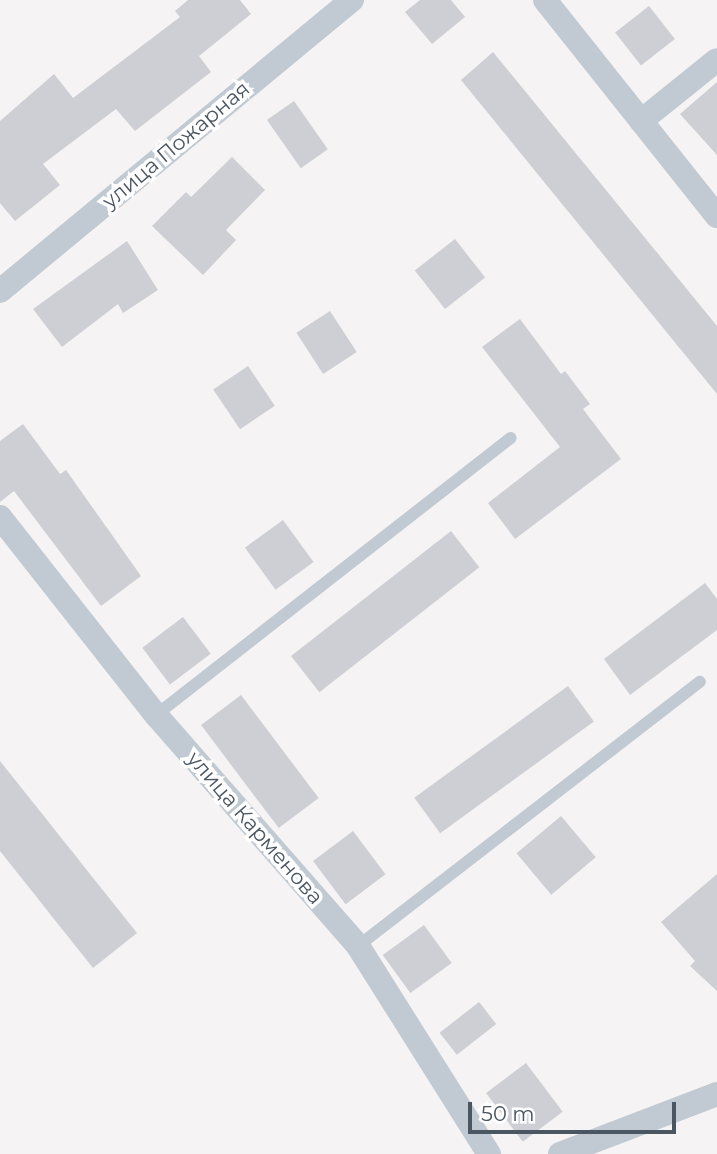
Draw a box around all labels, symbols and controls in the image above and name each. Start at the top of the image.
street label: улица Пожарная [97,76,255,214]
street label: улица Карменова [182,746,328,910]
scale bar [472,1088,680,1132]
text: 50 m [481,1101,535,1126]

